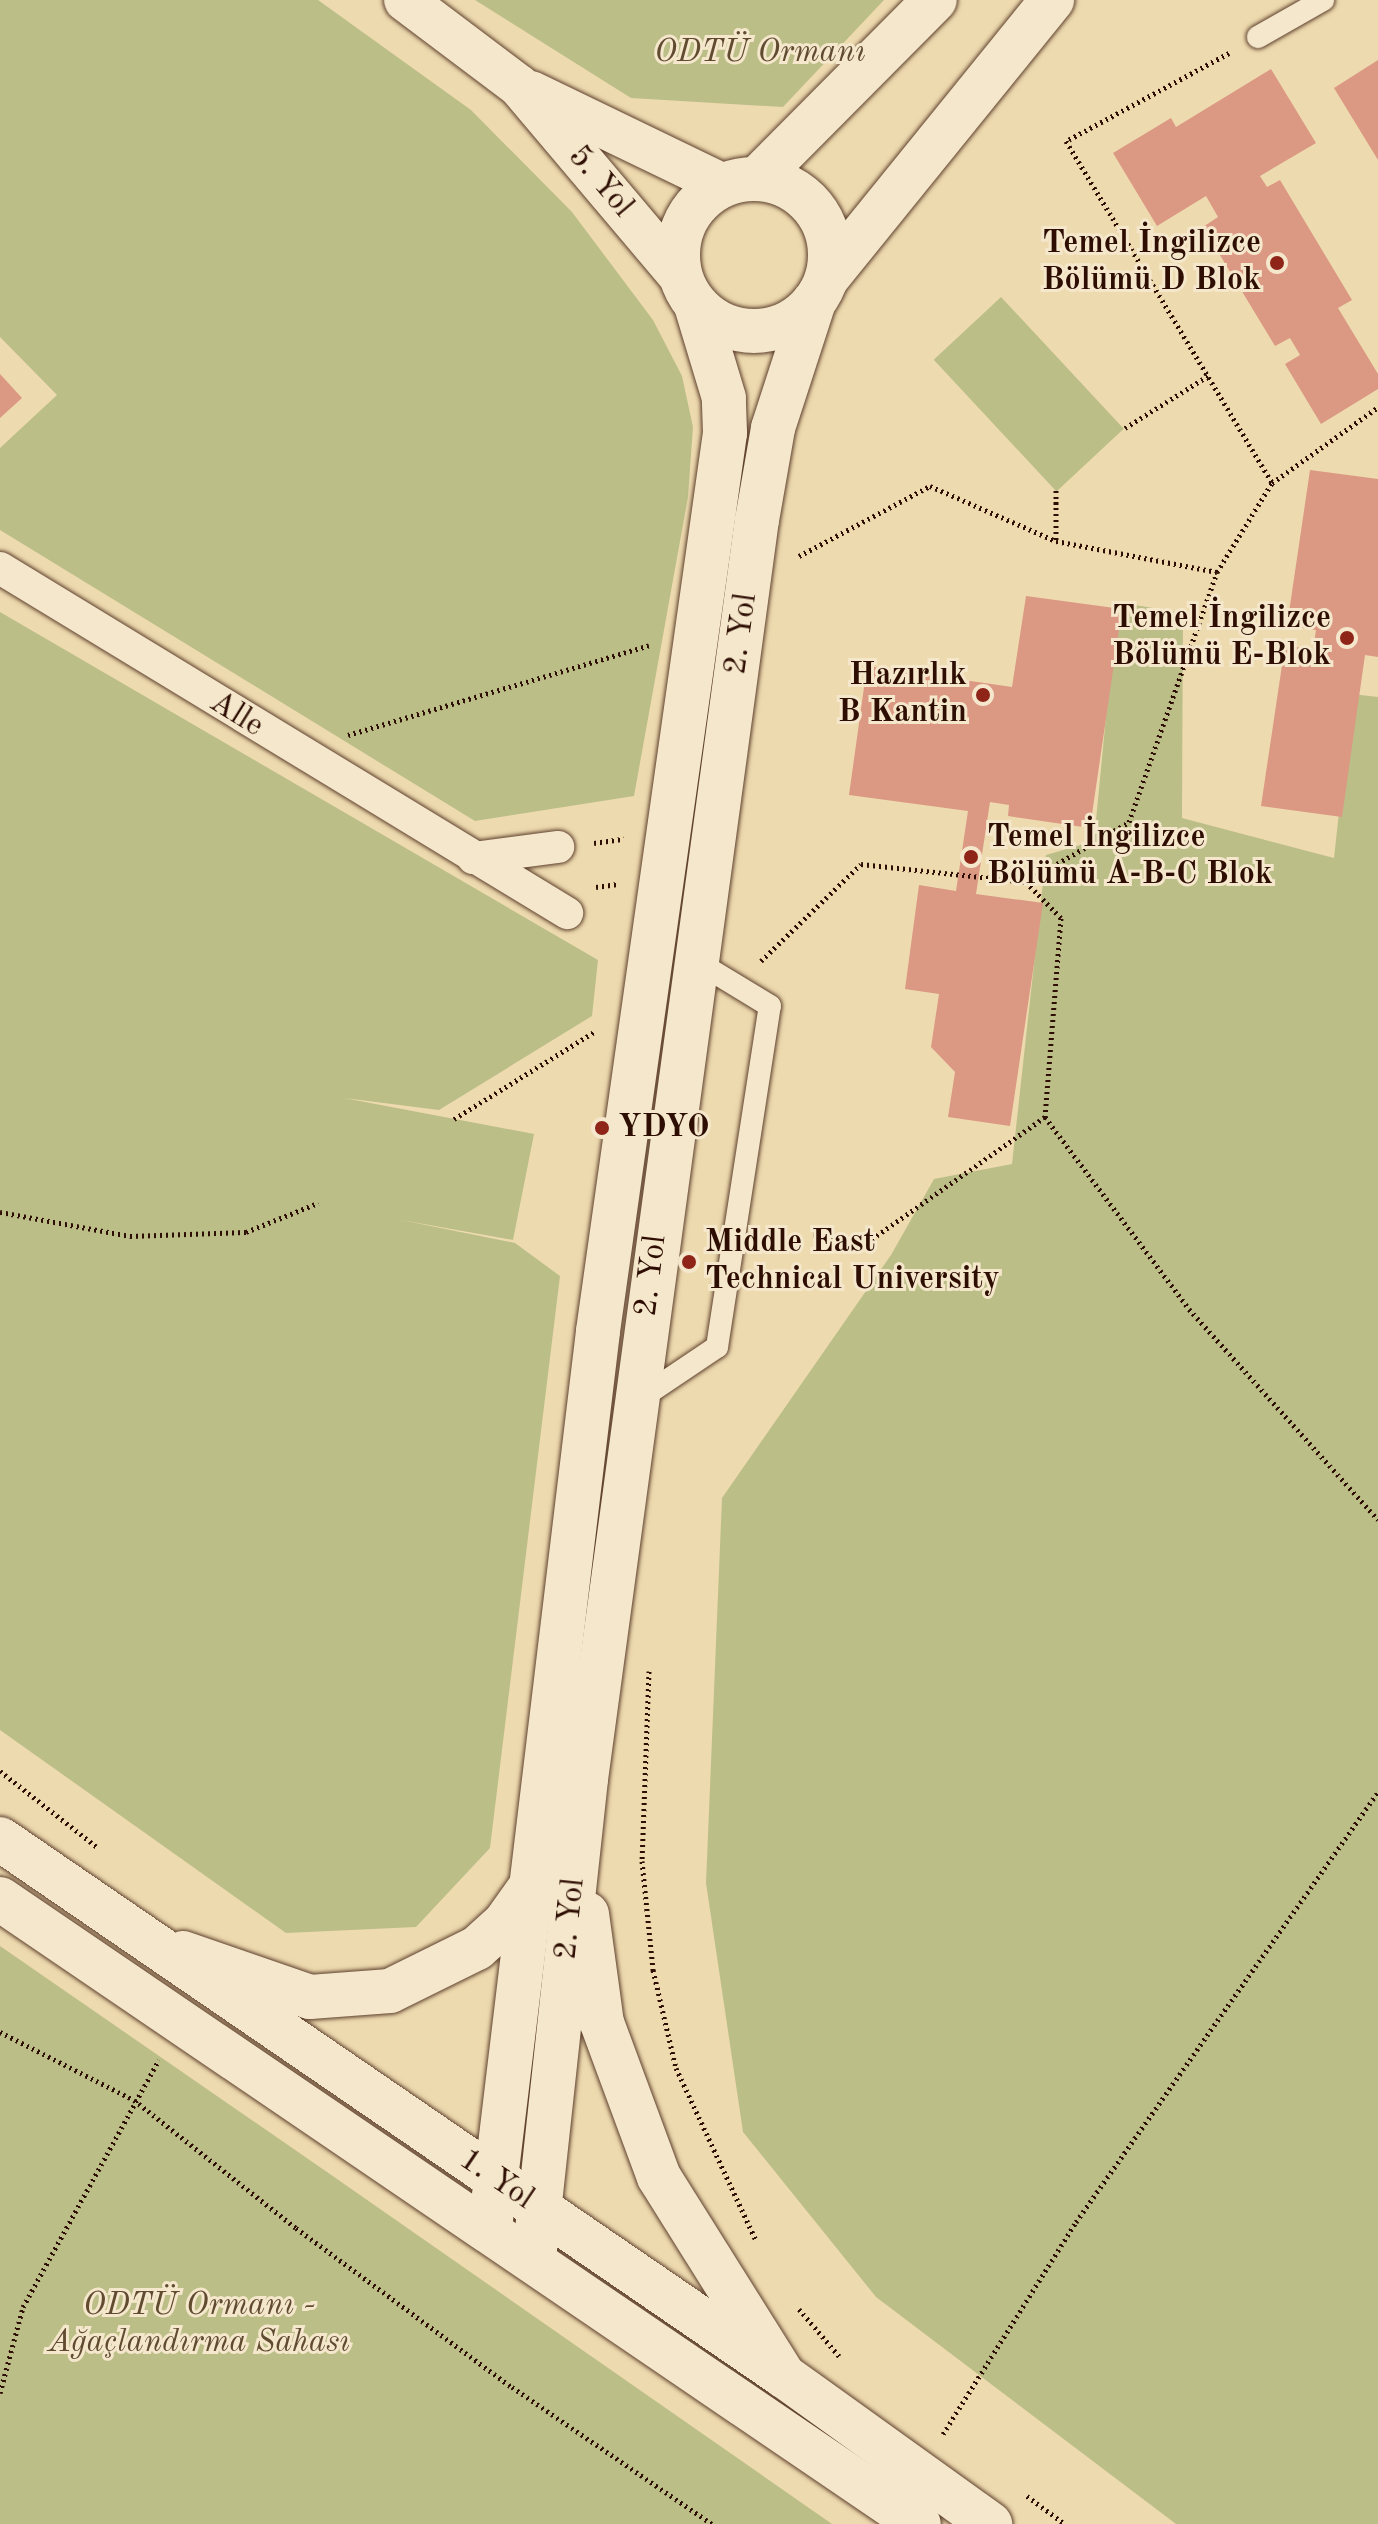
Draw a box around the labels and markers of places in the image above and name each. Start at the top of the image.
place label: Temel İngilizce Bölümü D Blok [1042,226,1261,301]
marker: Temel İngilizce Bölümü D Blok [1268,254,1286,272]
place label: Temel İngilizce Bölümü E-Blok [1112,601,1331,676]
marker: Temel İngilizce Bölümü E-Blok [1338,629,1356,647]
place label: Hazırlık B Kantin [838,658,967,733]
marker: Hazırlık B Kantin [974,686,992,704]
place label: Temel İngilizce Bölümü A-B-C Blok [987,820,1273,895]
marker: Temel İngilizce Bölümü A-B-C Blok [962,848,980,866]
place label: YDYO [618,1109,710,1147]
marker: YDYO [593,1119,611,1137]
place label: Middle East Technical University [705,1225,1000,1300]
marker: Middle East Technical University [680,1253,698,1271]

